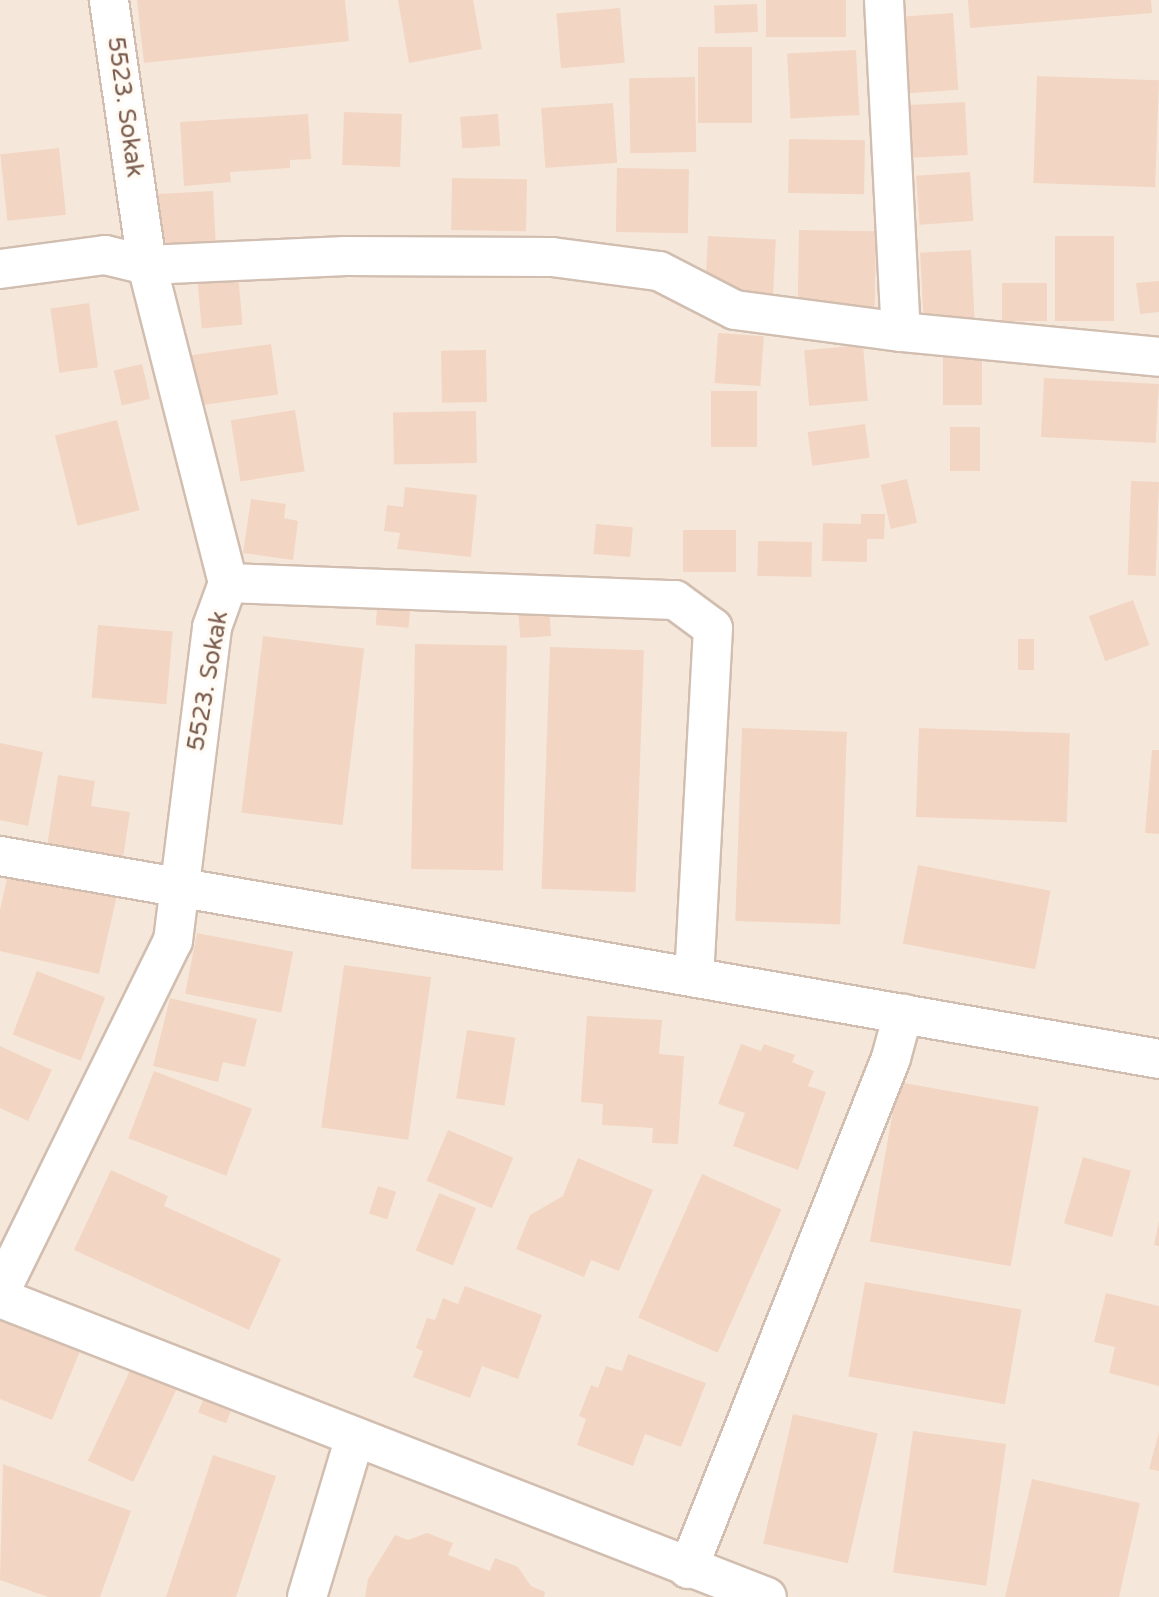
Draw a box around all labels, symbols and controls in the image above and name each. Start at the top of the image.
street label: 5523. Sokak [101,35,149,179]
street label: 5523. Sokak [182,609,234,753]

